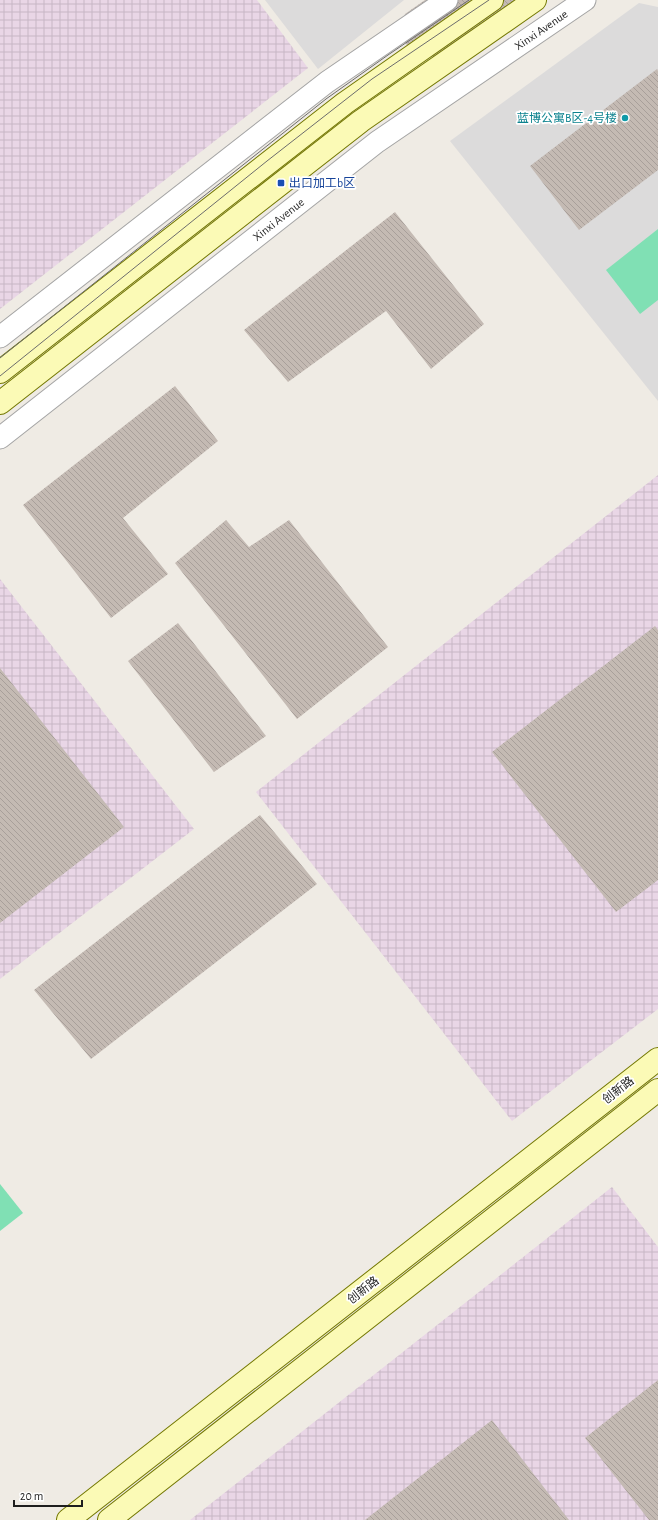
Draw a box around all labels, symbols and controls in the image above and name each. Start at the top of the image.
street label: Xinxi Avenue [512,8,570,52]
place label: 蓝博公寓B区-4号楼 [517,111,617,124]
marker: 蓝博公寓B区-4号楼 [620,113,630,123]
place label: 出口加工b区 [289,177,355,189]
marker: 出口加工b区 [276,178,286,188]
street label: Xinxi Avenue [251,196,306,243]
street label: 创新路 [600,1073,636,1106]
street label: 创新路 [345,1273,381,1306]
scale bar [14,1482,82,1508]
text: 20 m [20,1490,43,1502]

